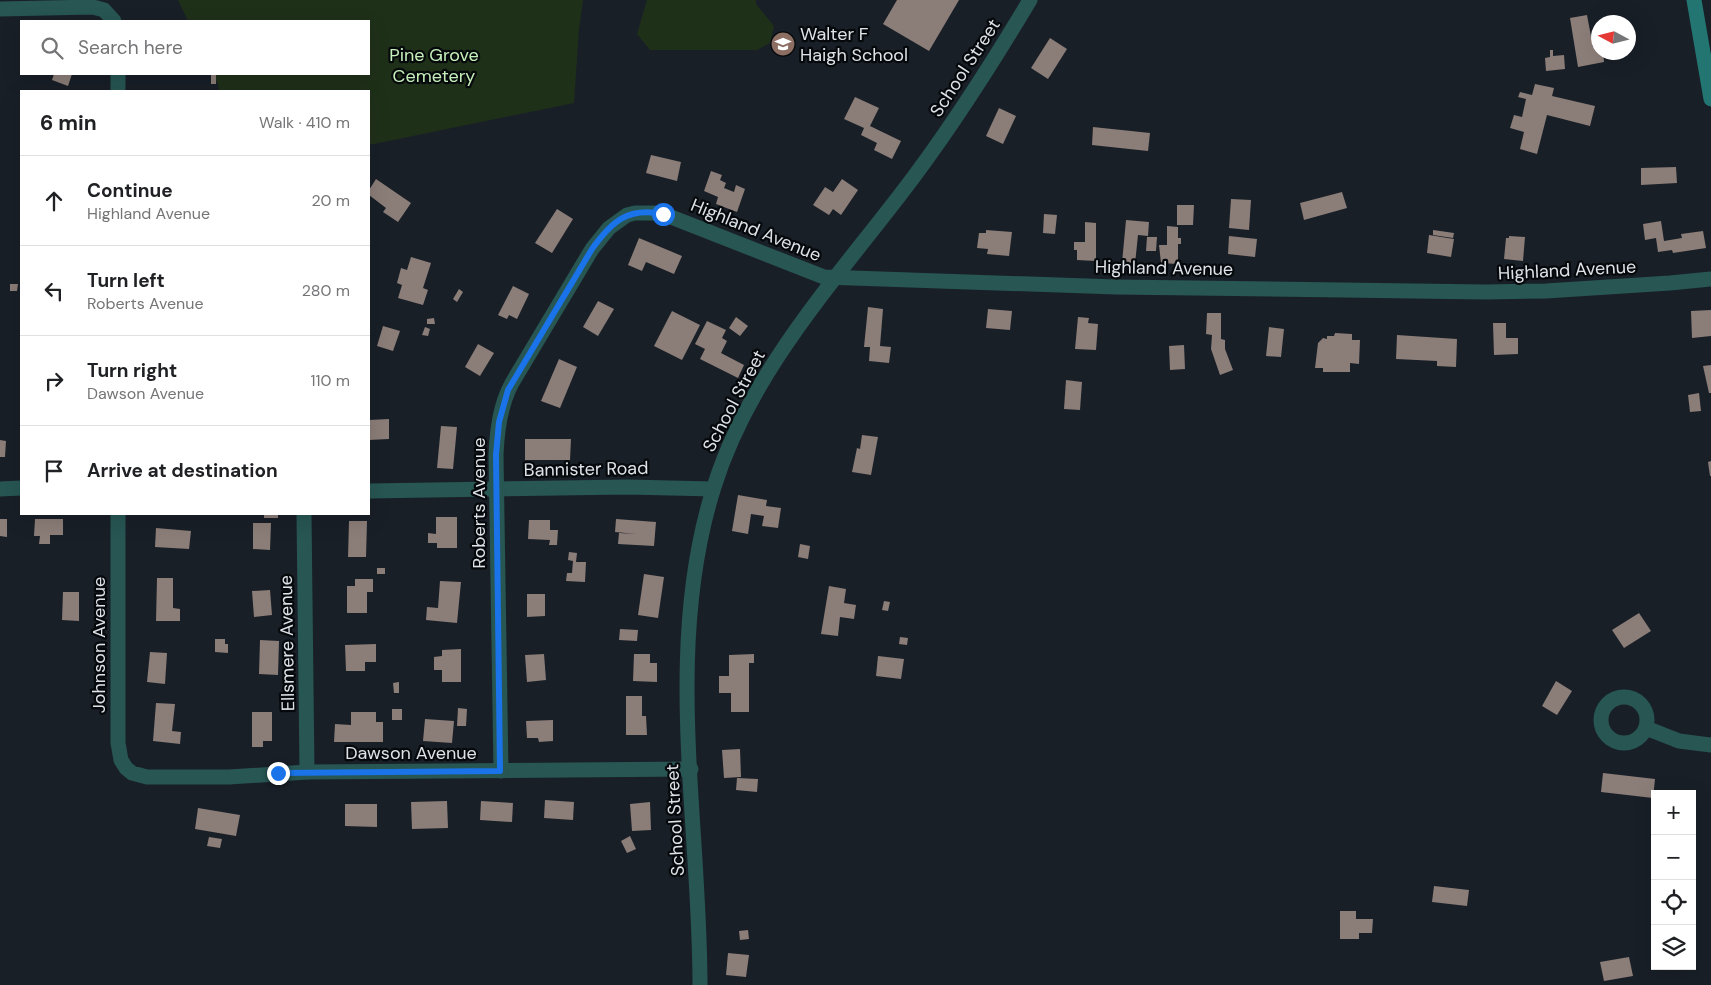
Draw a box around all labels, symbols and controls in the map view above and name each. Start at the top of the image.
street label: School Street [924,14,1006,122]
north arrow [1591,15,1636,60]
search box [20,20,370,75]
place label: Walter F Haigh School [800,22,908,67]
school or university icon: Walter F Haigh School [770,31,796,57]
icon: search [38,34,66,62]
text: Search here [78,35,183,60]
park label: Pine Grove Cemetery [389,43,479,88]
text: 6 min [40,109,97,137]
text: Walk · 410 m [259,112,350,133]
text: Continue [87,178,173,203]
icon: ahead [40,187,68,215]
text: 20 m [311,190,350,211]
street label: Highland Avenue [687,193,825,267]
text: Highland Avenue [87,203,210,224]
route start [652,203,675,226]
street label: Highland Avenue [1497,254,1637,286]
street label: Highland Avenue [1095,255,1233,281]
text: Turn left [87,268,165,293]
icon: left [40,277,68,305]
text: 280 m [302,280,350,301]
text: Roberts Avenue [87,293,203,314]
street label: School Street [697,346,771,456]
text: Turn right [87,358,177,383]
icon: right [40,367,68,395]
text: 110 m [311,370,350,391]
text: Dawson Avenue [87,383,204,404]
street label: Roberts Avenue [467,437,491,569]
street label: Bannister Road [523,456,649,482]
icon: arrive [40,457,68,485]
text: Arrive at destination [87,458,278,483]
street label: Ellsmere Avenue [274,575,300,711]
street label: Johnson Avenue [87,577,111,713]
street label: Dawson Avenue [345,741,477,765]
route end [267,762,290,785]
street label: School Street [660,763,690,877]
map controls [1651,790,1696,970]
button: + [1651,790,1696,835]
button: − [1651,835,1696,880]
button: locate [1651,880,1696,925]
button: layers [1651,925,1696,970]

